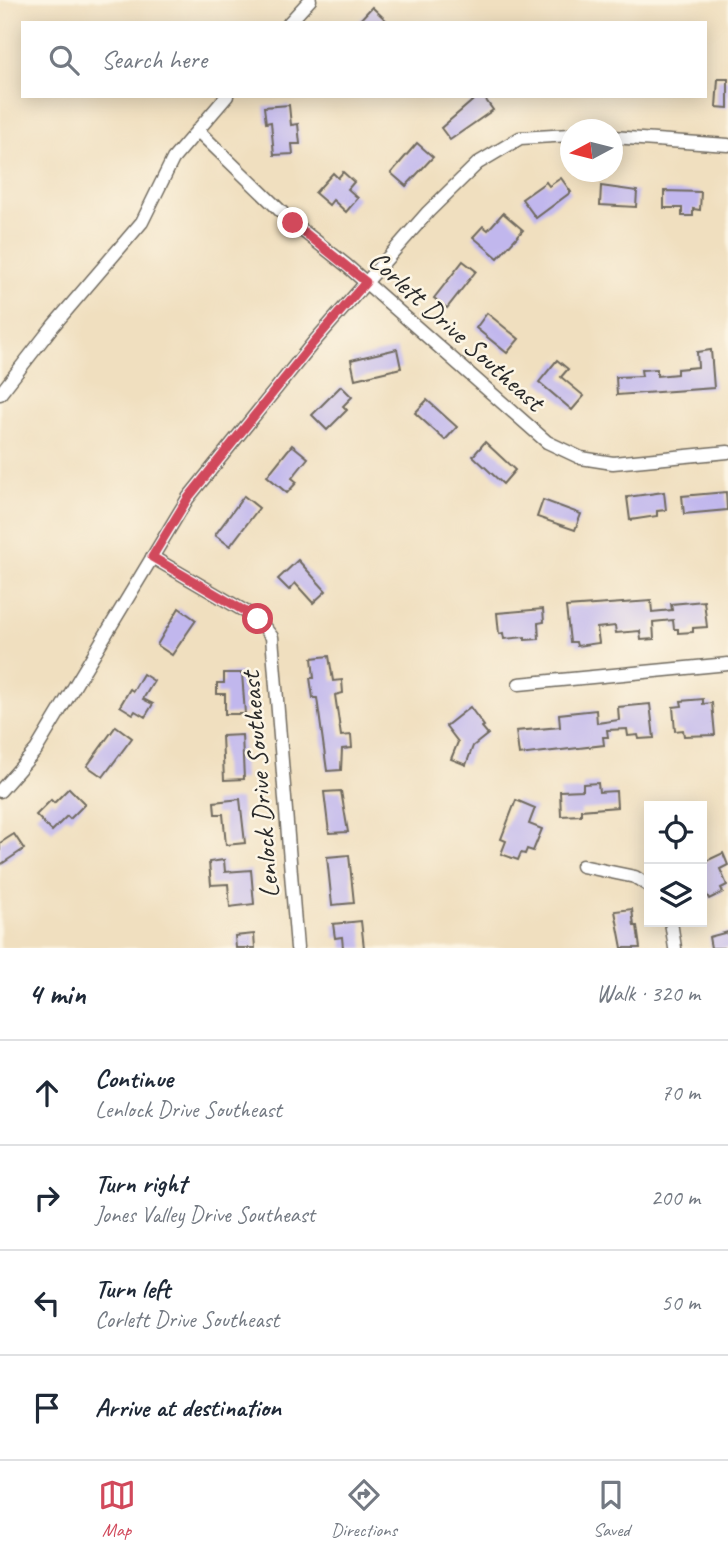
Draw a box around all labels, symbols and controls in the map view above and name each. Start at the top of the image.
search box [21,21,707,98]
icon: search [45,41,83,79]
text: Search here [101,43,207,76]
north arrow [560,119,623,182]
route end [277,207,308,238]
street label: Corlett Drive Southeast [362,242,554,420]
route start [242,603,273,634]
street label: Lenlock Drive Southeast [232,667,287,900]
map controls [644,801,707,927]
button: locate [644,801,707,864]
button: layers [644,864,707,927]
text: 4 min [28,975,85,1013]
text: Walk · 320 m [596,979,700,1008]
text: Continue [95,1062,173,1095]
icon: ahead [28,1074,66,1112]
text: 70 m [661,1078,700,1107]
text: Lenlock Drive Southeast [95,1095,282,1124]
text: Turn right [95,1167,186,1200]
icon: right [28,1179,66,1217]
text: 200 m [651,1183,700,1212]
text: Jones Valley Drive Southeast [95,1200,315,1229]
text: Turn left [95,1272,170,1305]
icon: left [28,1284,66,1322]
text: 50 m [661,1288,700,1317]
text: Corlett Drive Southeast [95,1305,279,1334]
icon: arrive [28,1389,66,1427]
text: Arrive at destination [95,1391,281,1424]
tab: Map [98,1476,136,1542]
tab: Directions [331,1476,397,1542]
tab: Saved [592,1476,630,1542]

